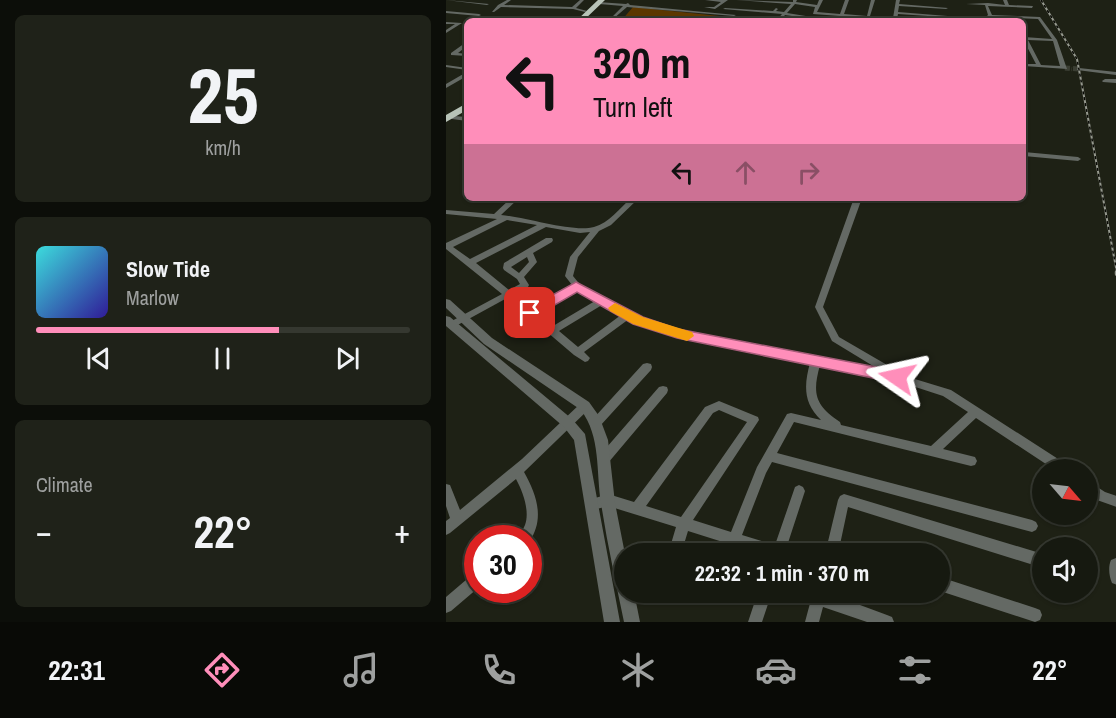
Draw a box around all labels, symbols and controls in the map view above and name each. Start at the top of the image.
text: 320 m [593,35,691,91]
text: 25 [187,42,259,147]
icon: left [494,42,572,120]
text: Turn left [593,89,672,125]
text: km/h [205,134,241,161]
icon: left [666,156,699,189]
icon: ahead [729,156,762,189]
icon: right [792,156,825,189]
text: Slow Tide [126,254,210,284]
text: Marlow [126,284,179,311]
pin [504,287,555,338]
icon: arrive [513,296,546,329]
icon: previous [82,342,115,375]
icon: pause [206,342,239,375]
icon: next [331,342,364,375]
position arrow [865,345,929,409]
north arrow [1032,459,1098,525]
map controls [1032,459,1098,603]
text: Climate [36,471,93,498]
text: 22° [193,501,253,562]
text: − [36,509,52,553]
text: + [394,509,410,553]
speed limit sign: 30 [464,525,542,603]
button: sound [1032,537,1098,603]
text: 22:32 · 1 min · 370 m [695,558,869,588]
icon: directions [201,649,243,691]
icon: music [340,649,382,691]
icon: phone [478,649,520,691]
icon: climate [617,649,659,691]
icon: car [755,649,797,691]
icon: filters [894,649,936,691]
text: 22:31 [48,652,105,688]
text: 22° [1032,652,1068,688]

